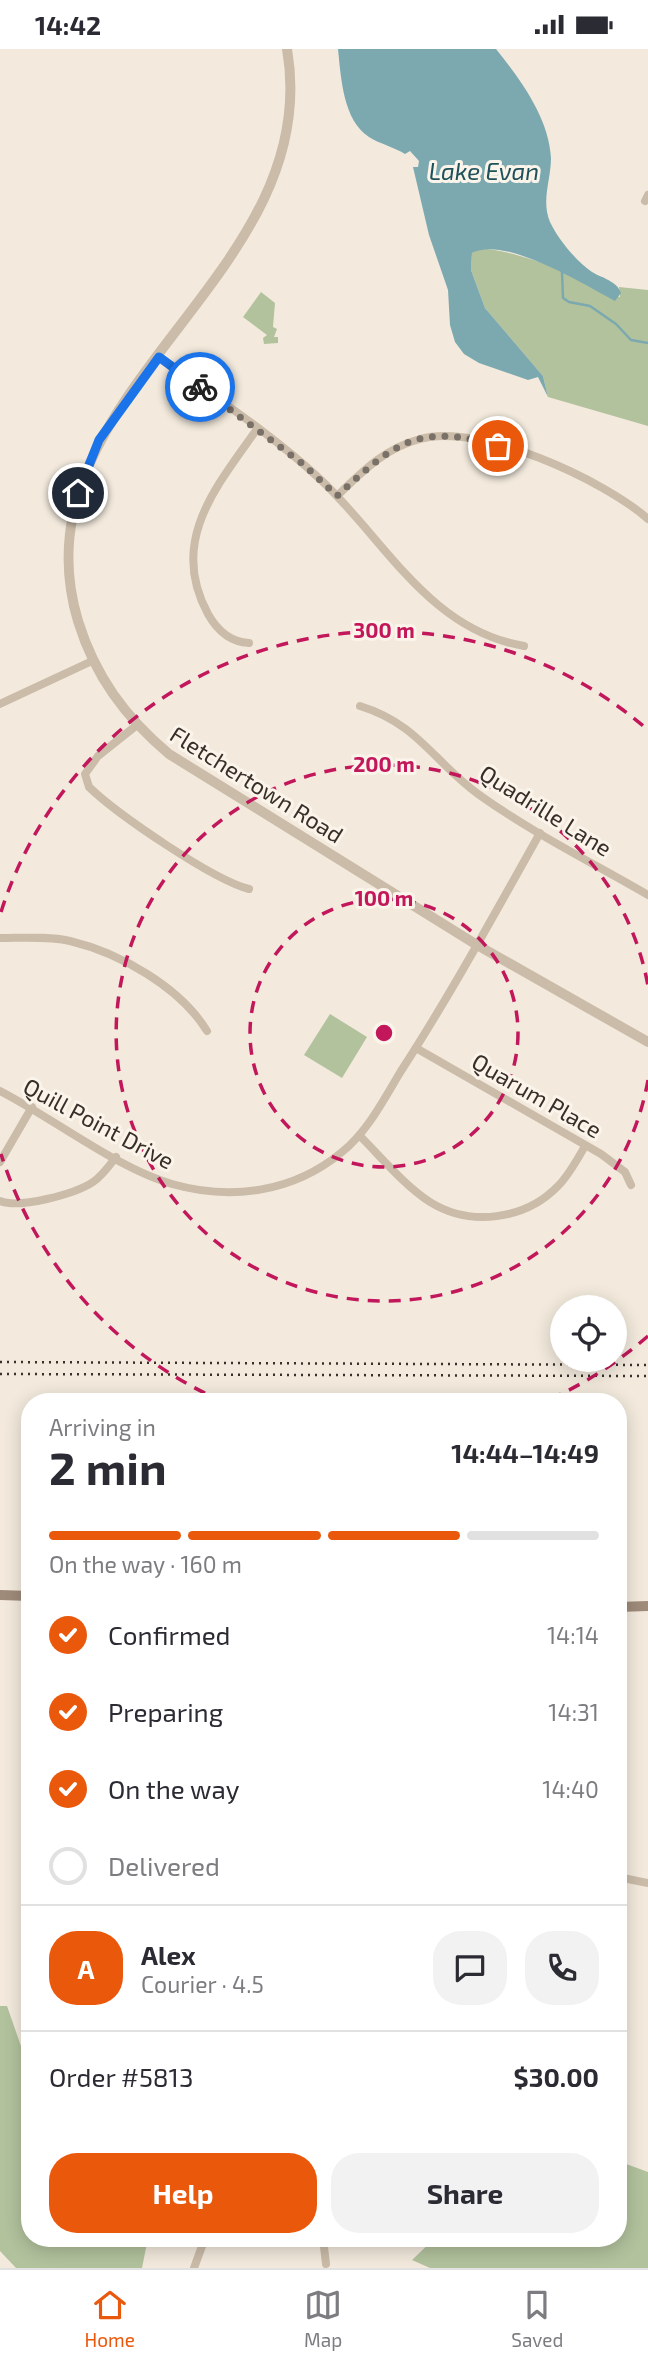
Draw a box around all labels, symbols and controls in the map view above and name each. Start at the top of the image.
text: 14:42 [35,9,101,40]
water label: Lake Evan [429,156,539,185]
courier [165,352,235,422]
icon: bike [181,368,219,406]
pin [468,416,528,476]
icon: bag [479,427,517,465]
pin [48,463,108,523]
icon: home [59,474,97,512]
text: 300 m [353,617,415,642]
street label: Fletchertown Road [165,719,349,849]
text: 200 m [353,751,415,776]
street label: Quadrille Lane [475,758,617,862]
text: 100 m [355,885,413,910]
centre of rings [372,1021,396,1045]
street label: Quarum Place [467,1047,607,1143]
street label: Quill Point Drive [19,1072,179,1174]
map controls [550,1295,627,1372]
button: locate [550,1295,627,1372]
text: Arriving in [49,1413,156,1441]
text: 14:44–14:49 [451,1437,599,1468]
text: 2 min [49,1439,167,1494]
text: On the way · 160 m [49,1550,242,1578]
icon: check [49,1616,87,1654]
text: Confirmed [108,1619,231,1650]
text: 14:14 [547,1621,599,1649]
icon: check [49,1693,87,1731]
text: Preparing [108,1696,223,1727]
text: 14:31 [548,1698,599,1726]
icon: check [49,1770,87,1808]
text: On the way [108,1773,239,1804]
text: 14:40 [542,1775,599,1803]
text: Delivered [108,1850,220,1881]
button: chat [433,1931,507,2005]
button: phone [525,1931,599,2005]
text: Alex [141,1939,196,1970]
text: A [78,1953,94,1984]
text: Courier · 4.5 [141,1970,264,1998]
text: Order #5813 [49,2061,193,2092]
text: $30.00 [514,2061,599,2092]
button: Help [49,2153,317,2233]
button: Share [331,2153,599,2233]
tab: Home [85,2286,135,2351]
tab: Map [304,2286,342,2351]
tab: Saved [511,2286,563,2351]

